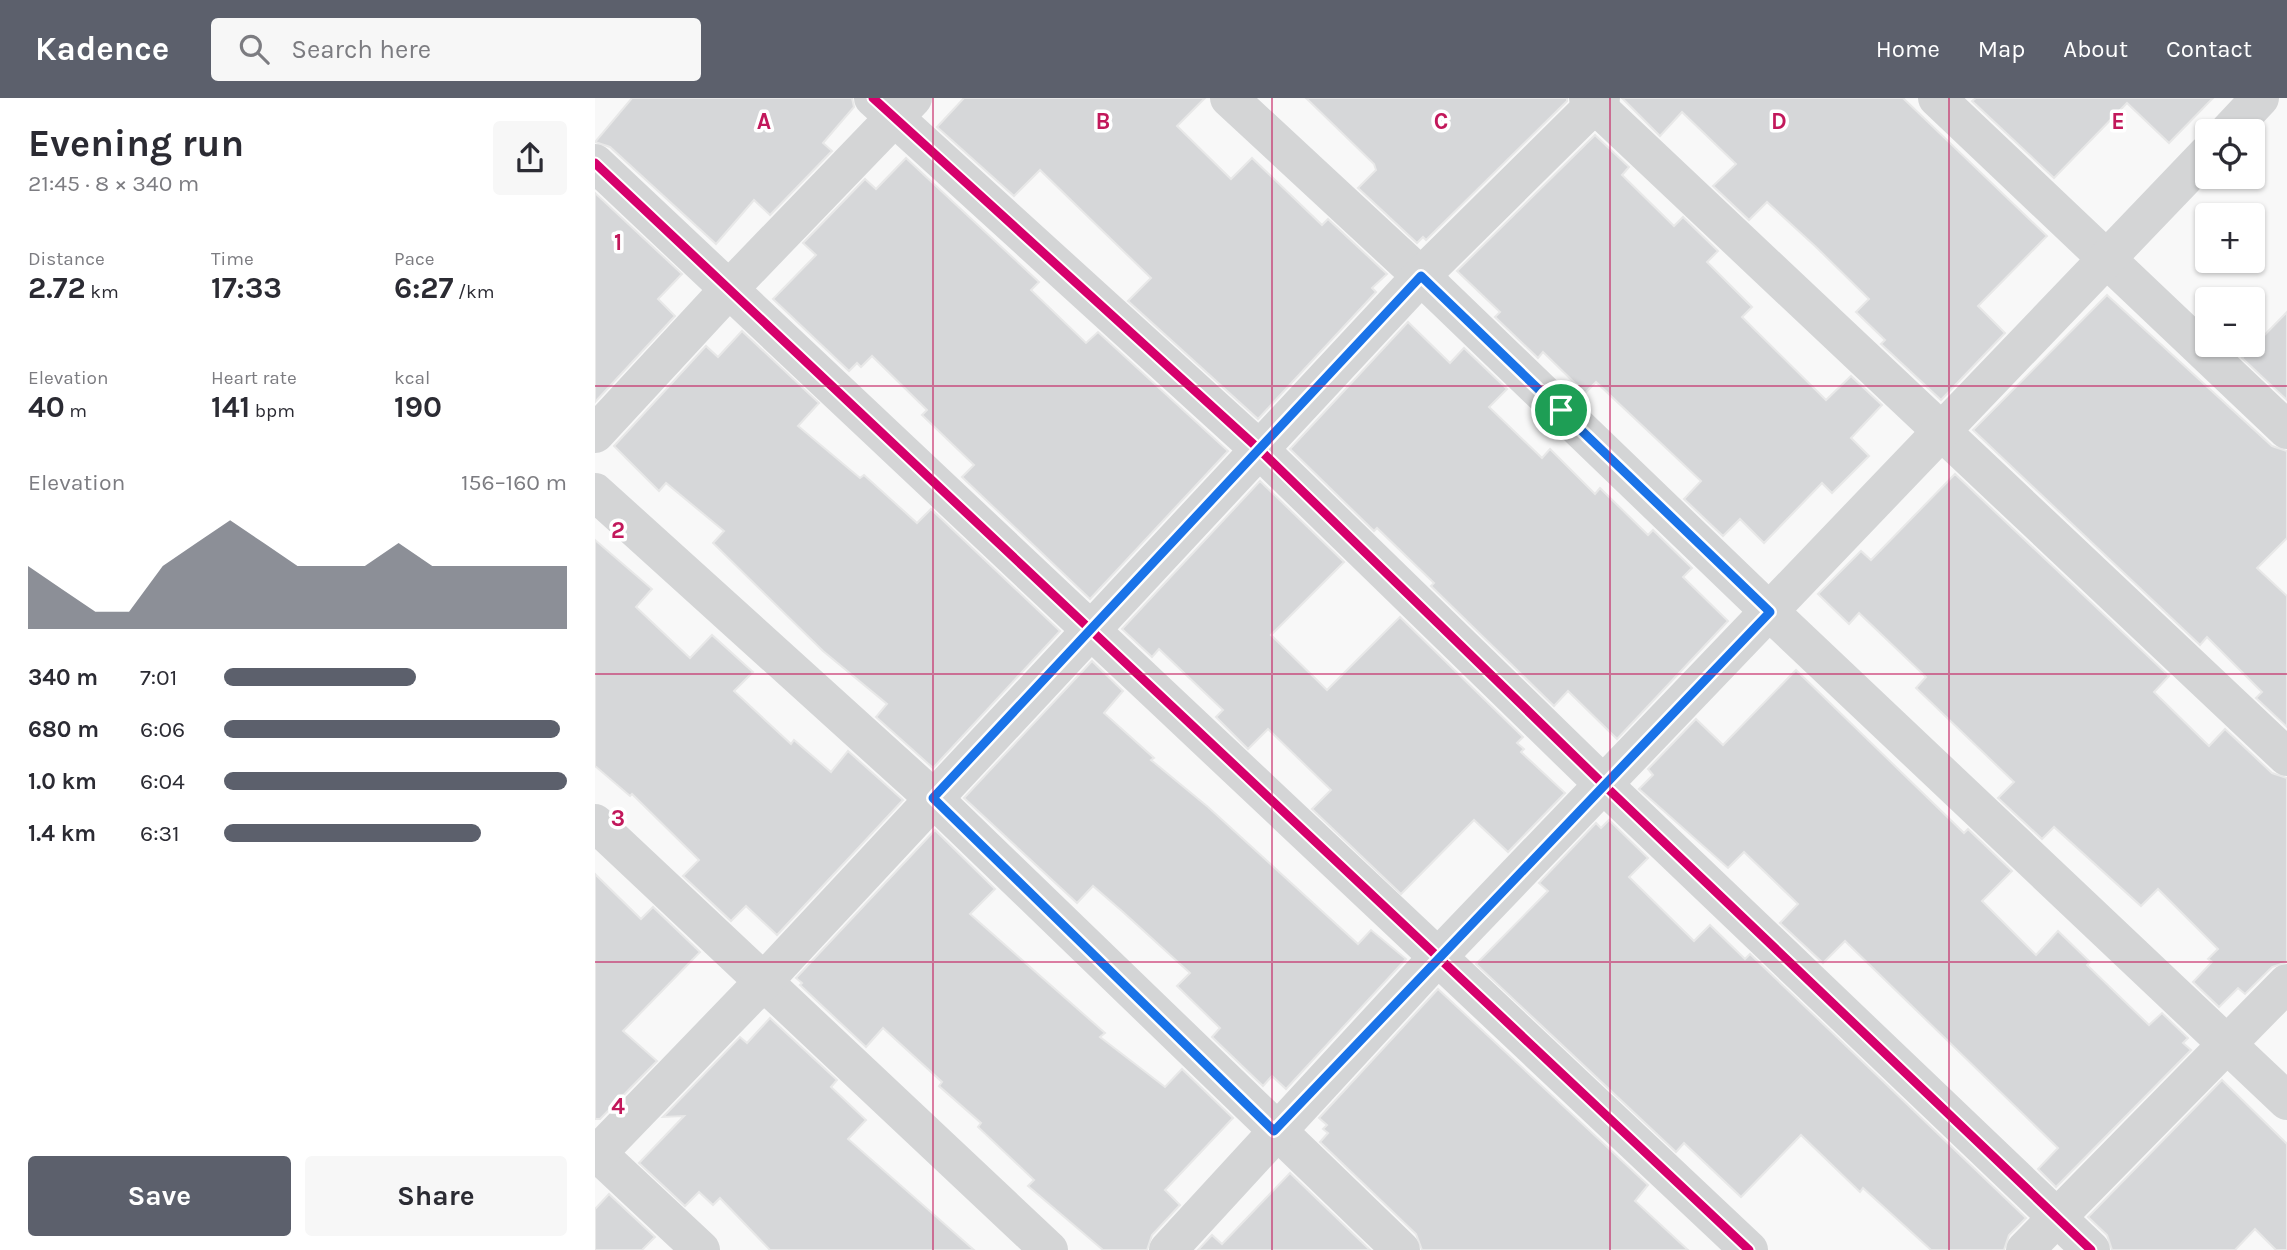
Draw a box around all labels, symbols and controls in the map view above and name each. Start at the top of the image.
search box [211,18,701,81]
text: Kadence [35,30,169,68]
icon: search [235,30,273,68]
text: Search here [291,34,431,65]
text: Home [1876,35,1940,63]
text: Map [1978,35,2025,63]
text: About [2063,35,2128,63]
text: Contact [2166,35,2252,63]
text: A [757,108,771,135]
text: B [1096,108,1110,135]
text: C [1434,108,1448,135]
text: D [1771,108,1787,135]
text: E [2111,108,2125,135]
map controls [2195,119,2265,357]
button: locate [2195,119,2265,189]
text: Evening run [28,121,244,166]
button: share [493,121,567,195]
text: 21:45 · 8 × 340 m [28,170,199,197]
button: + [2195,203,2265,273]
text: 1 [614,229,622,256]
text: Distance [28,248,105,270]
text: Time [211,248,254,270]
text: Pace [394,248,435,270]
text: 2.72 [28,270,86,306]
text: 17:33 [211,270,282,306]
text: 6:27 [394,270,453,306]
text: km [86,281,119,303]
text: /km [453,281,495,303]
button: − [2195,287,2265,357]
text: Elevation [28,367,108,389]
text: Heart rate [211,367,297,389]
text: kcal [394,367,430,389]
pin [1531,380,1591,440]
text: 40 [28,389,65,425]
text: 141 [211,389,250,425]
text: 190 [394,389,442,425]
icon: arrive [1542,391,1580,429]
text: m [65,400,87,422]
text: bpm [250,400,295,422]
text: Elevation [28,469,125,496]
text: 156–160 m [461,469,567,496]
text: 2 [611,517,625,544]
text: 340 m [28,664,98,691]
text: 7:01 [140,664,177,691]
text: 680 m [28,716,99,743]
text: 6:06 [140,716,185,743]
text: 1.0 km [28,768,97,795]
text: 6:04 [140,768,185,795]
text: 3 [611,805,625,832]
text: 1.4 km [28,820,96,847]
text: 6:31 [140,820,180,847]
text: 4 [611,1093,625,1120]
button: Save [28,1156,291,1236]
button: Share [305,1156,567,1236]

